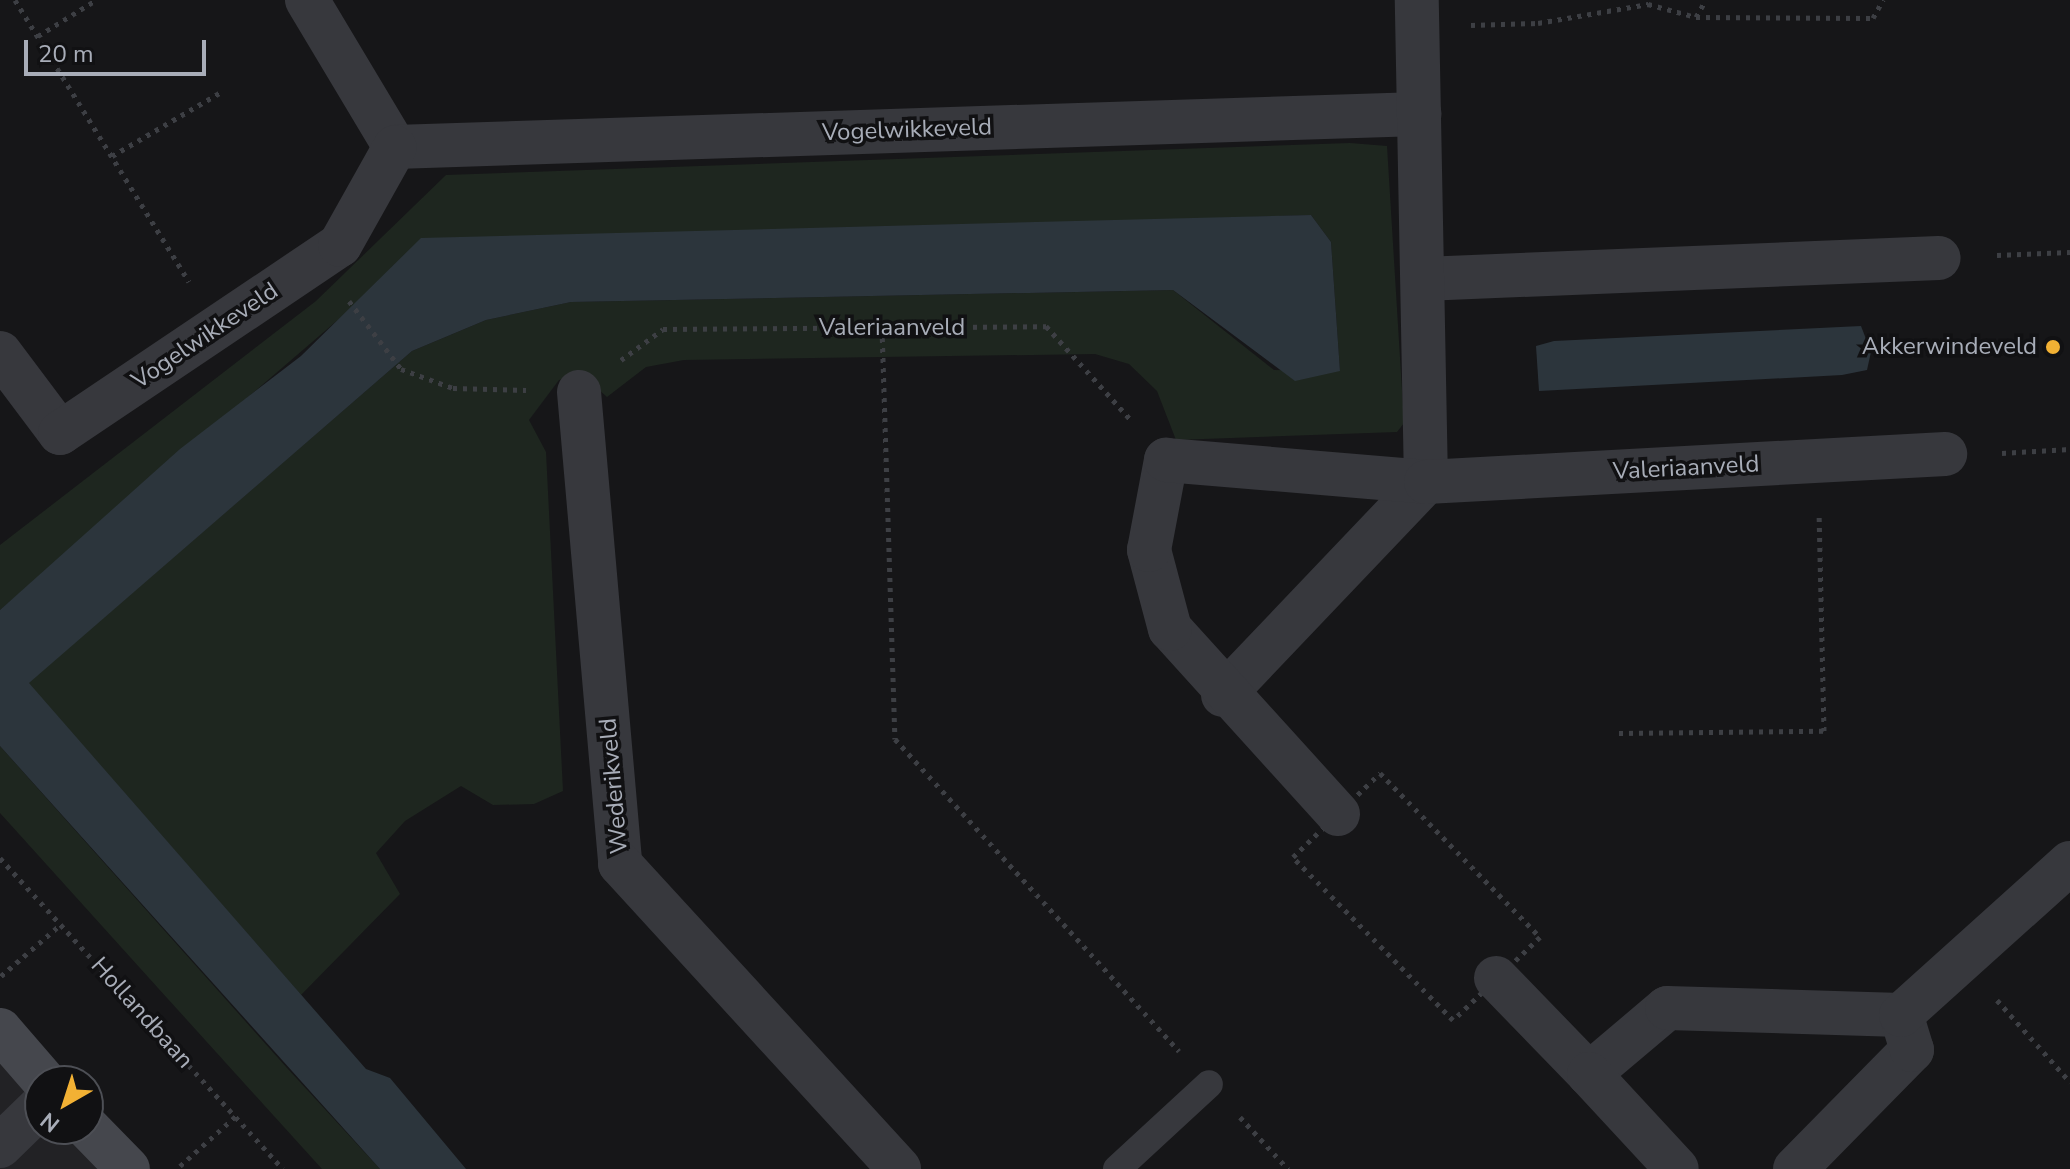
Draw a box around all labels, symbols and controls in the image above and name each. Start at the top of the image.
scale bar [28,24,210,74]
text: 20 m [38,38,94,70]
street label: Vogelwikkeveld [821,113,993,147]
street label: Vogelwikkeveld [126,276,284,396]
street label: Valeriaanveld [819,314,965,342]
place label: Akkerwindeveld [1862,333,2037,361]
marker: Akkerwindeveld [2044,338,2062,356]
street label: Valeriaanveld [1612,450,1760,486]
street label: Wederikveld [594,717,634,855]
street label: Hollandbaan [85,952,199,1074]
north arrow [24,1065,104,1145]
text: N [34,1105,66,1139]

